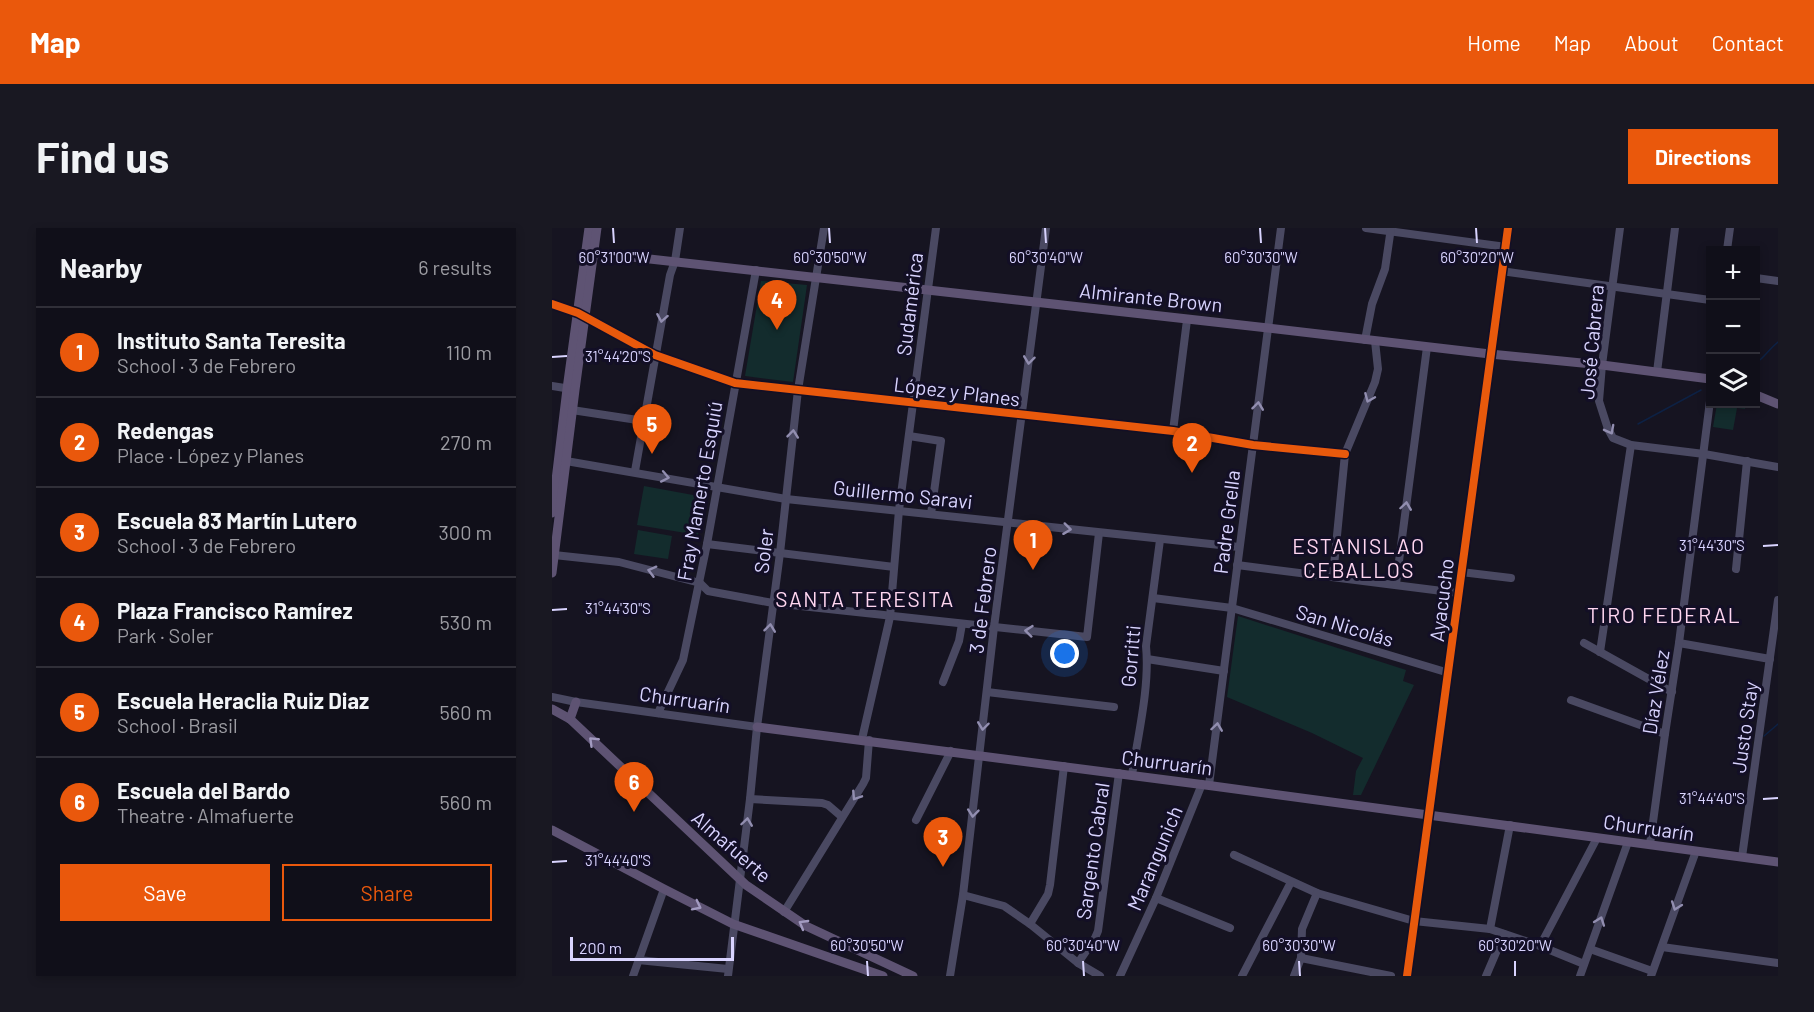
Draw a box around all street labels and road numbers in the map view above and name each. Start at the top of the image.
street label: Sudamérica [891,251,927,357]
street label: Almirante Brown [1078,278,1224,316]
street label: José Cabrera [1574,284,1608,400]
street label: López y Planes [892,371,1022,411]
street label: Fray Mamerto Esquiú [671,399,727,583]
street label: Padre Grella [1208,469,1244,575]
street label: Guillermo Saravi [832,475,974,513]
street label: Soler [748,527,778,575]
street label: 3 de Febrero [964,545,1000,655]
street label: Ayacucho [1424,557,1458,643]
street label: San Nicolás [1293,599,1397,651]
street label: Gorritti [1115,624,1145,688]
street label: Díaz Vélez [1636,648,1674,736]
street label: Justo Stay [1726,680,1762,774]
street label: Churruarín [638,681,732,717]
street label: Churruarín [1120,745,1214,779]
street label: Sargento Cabral [1071,781,1113,921]
street label: Marangunich [1121,802,1187,914]
street label: Almafuerte [687,805,777,887]
street label: Churruarín [1602,809,1696,845]

